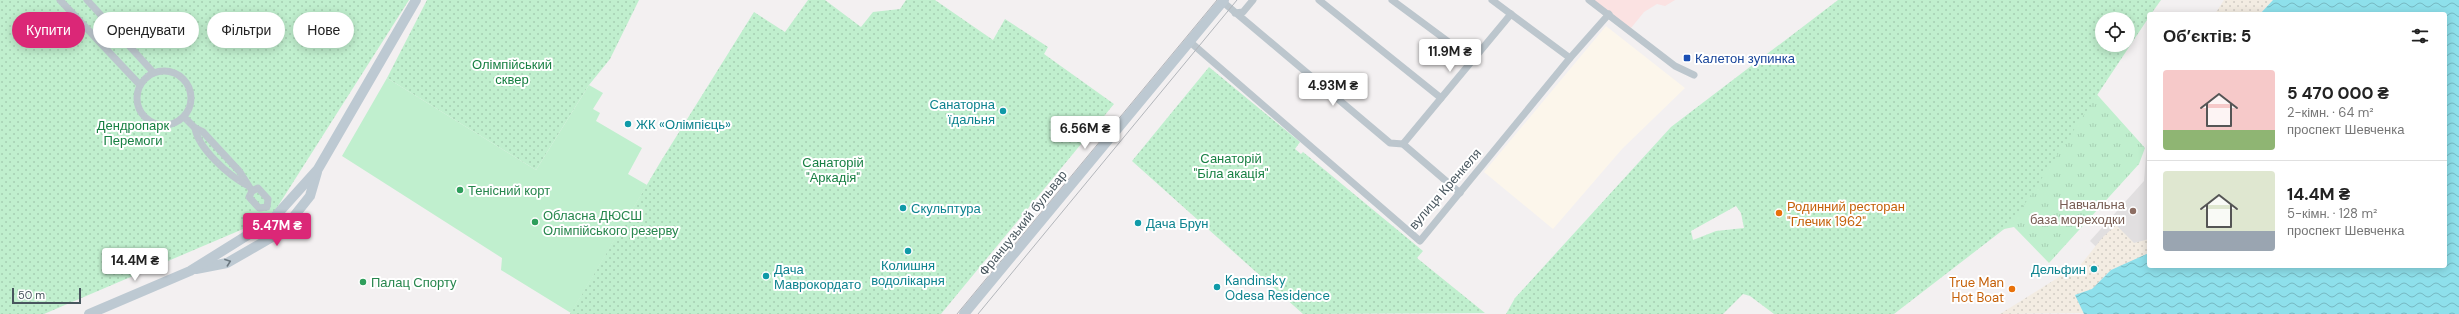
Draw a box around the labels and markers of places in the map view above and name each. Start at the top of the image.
pin: 11.9M ₴ [1413,39,1487,73]
place label: Калетон зупинка [1695,50,1796,67]
marker: Калетон зупинка [1682,53,1692,63]
pin: 4.93M ₴ [1296,73,1370,107]
place label: Санаторна їдальня [929,96,996,128]
marker: Санаторна їдальня [998,106,1008,116]
place label: ЖК «Олімпієць» [636,116,731,133]
pin: 6.56M ₴ [1048,116,1122,150]
marker: ЖК «Олімпієць» [623,119,633,129]
place label: Тенісний корт [468,182,550,199]
marker: Тенісний корт [455,185,465,195]
place label: Навчальна база мореходки [2030,196,2126,228]
place label: Родинний ресторан "Глечик 1962" [1787,198,1905,230]
place label: Скульптура [911,200,982,217]
marker: Скульптура [898,203,908,213]
marker: Навчальна база мореходки [2128,206,2138,216]
place label: Обласна ДЮСШ Олімпійського резерву [543,207,679,239]
marker: Родинний ресторан "Глечик 1962" [1774,208,1784,218]
pin: 5.47M ₴ [240,213,314,247]
place label: Дача Брун [1146,215,1209,232]
marker: Обласна ДЮСШ Олімпійського резерву [530,217,540,227]
marker: Дача Брун [1133,218,1143,228]
marker: Колишня водолікарня [903,246,913,256]
pin: 14.4M ₴ [98,248,172,282]
place label: Колишня водолікарня [871,257,945,289]
place label: Дача Маврокордато [774,261,861,293]
place label: Дельфин [2031,261,2086,278]
marker: Дельфин [2089,264,2099,274]
marker: Дача Маврокордато [761,271,771,281]
place label: Kandinsky Odesa Residence [1225,272,1330,304]
place label: Палац Спорту [371,274,457,291]
place label: True Man Hot Boat [1949,274,2004,306]
marker: Палац Спорту [358,277,368,287]
marker: Kandinsky Odesa Residence [1212,282,1222,292]
marker: True Man Hot Boat [2007,284,2017,294]

